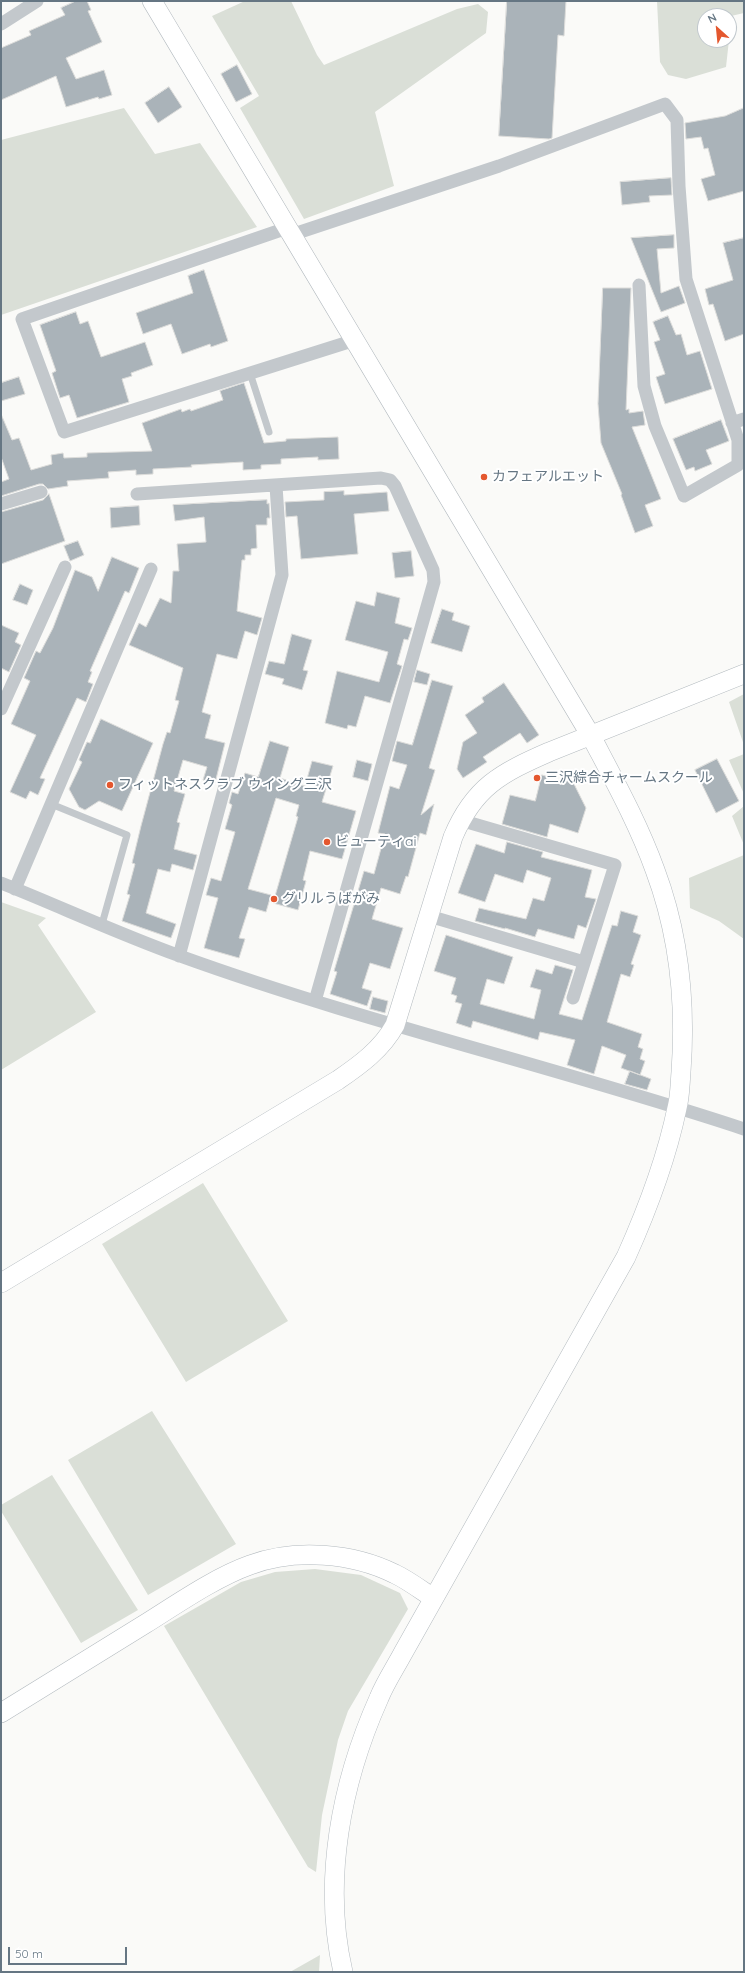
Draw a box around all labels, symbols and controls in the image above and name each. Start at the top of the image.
north arrow [697,8,737,48]
text: N [705,10,719,26]
place label: カフェアルエット [492,469,604,485]
marker: カフェアルエット [479,472,489,482]
place label: 三沢綜合チャームスクール [545,770,713,786]
marker: 三沢綜合チャームスクール [532,773,542,783]
place label: フィットネスクラブ ウイング三沢 [118,777,332,793]
marker: フィットネスクラブ ウイング三沢 [105,780,115,790]
place label: ビューティai [335,834,416,850]
marker: ビューティai [322,837,332,847]
place label: グリルうばがみ [282,891,380,907]
marker: グリルうばがみ [269,894,279,904]
scale bar [10,1939,129,1965]
text: 50 m [15,1946,43,1961]

